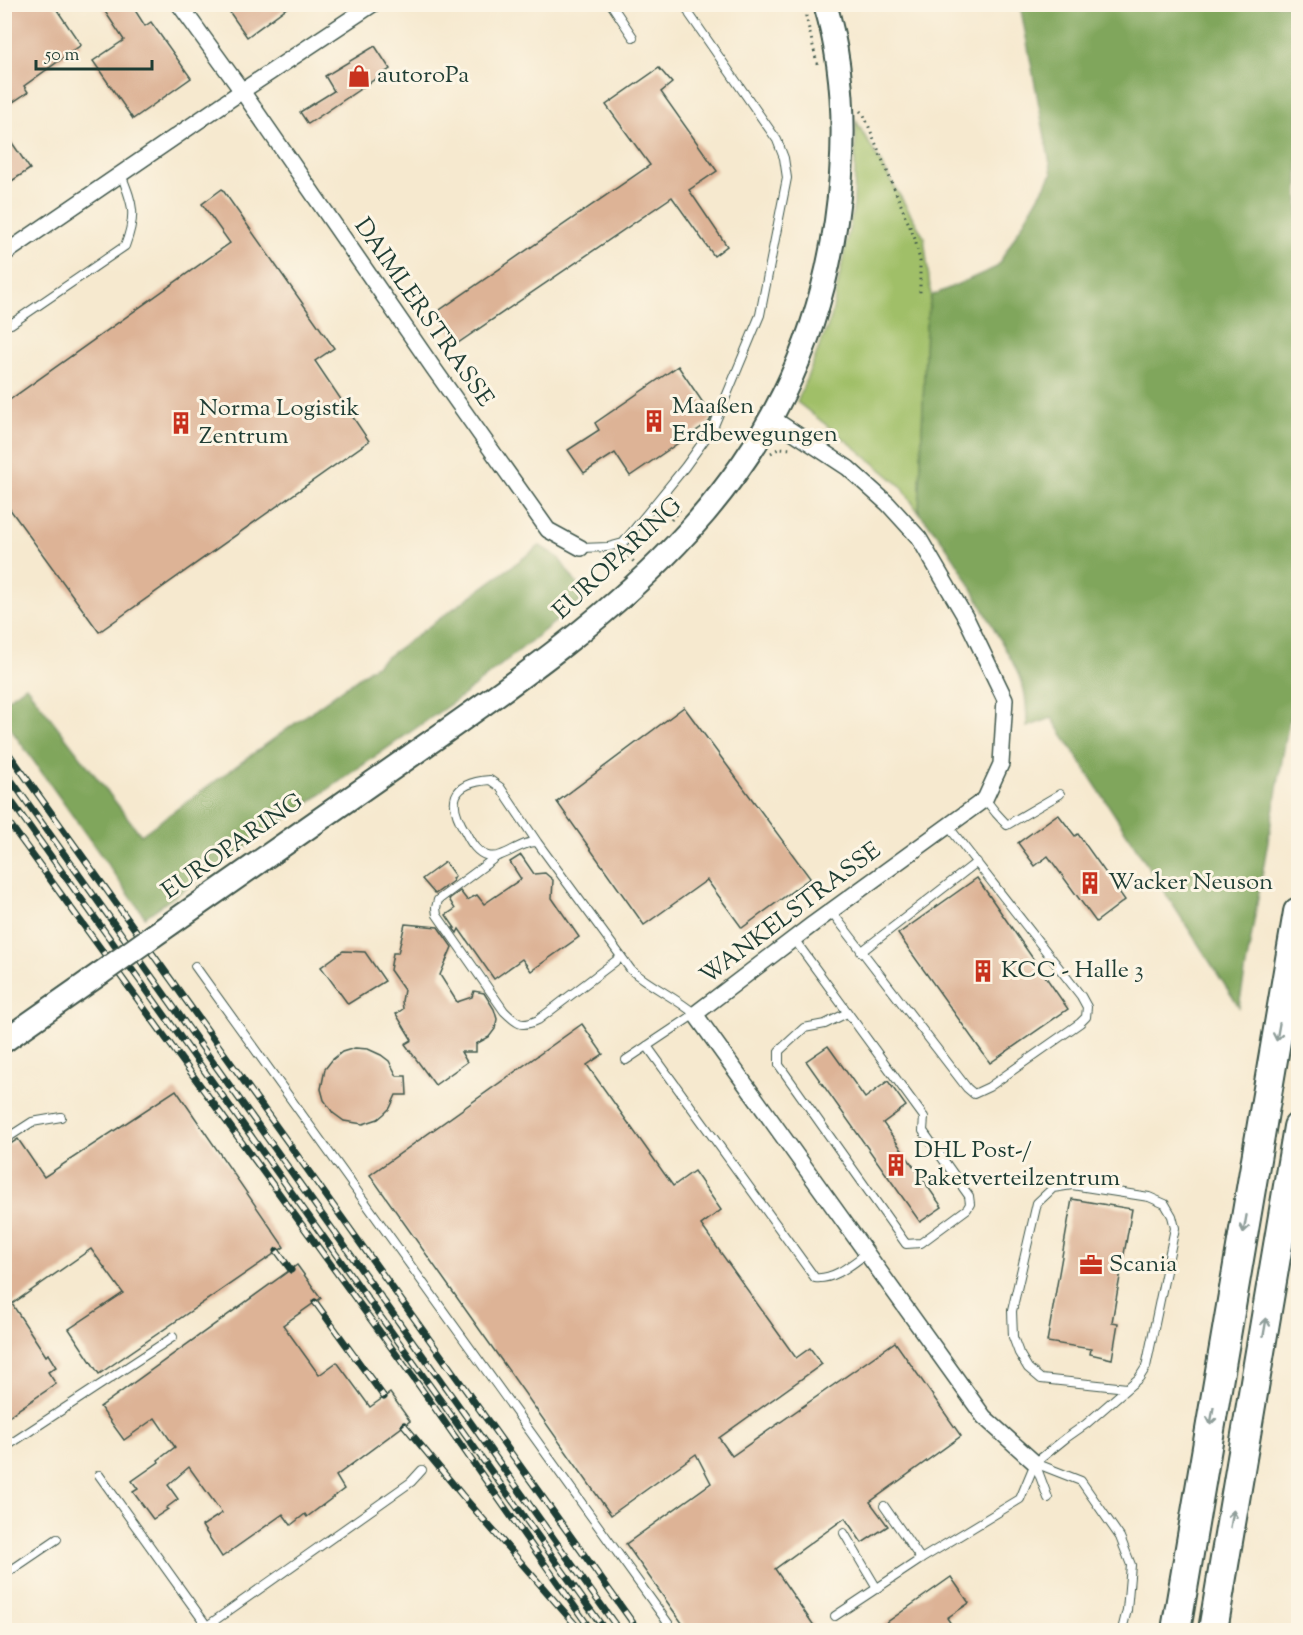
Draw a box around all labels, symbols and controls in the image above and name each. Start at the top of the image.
scale bar [36,33,152,71]
text: 50 m [44,43,80,69]
place label: autoroPa [377,59,469,93]
shop icon: autoroPa [346,63,372,89]
street label: DAIMLERSTRASSE [345,212,501,415]
place label: Maaßen Erdbewegungen [672,390,838,452]
place label: Norma Logistik Zentrum [199,392,360,454]
building icon: Maaßen Erdbewegungen [641,408,667,434]
building icon: Norma Logistik Zentrum [168,410,194,436]
street label: EUROPARING [546,490,690,628]
street label: EUROPARING [155,786,311,908]
street label: WANKELSTRASSE [693,834,889,993]
place label: Wacker Neuson [1108,866,1273,900]
building icon: Wacker Neuson [1077,870,1103,896]
place label: KCC - Halle 3 [1001,954,1144,988]
building icon: KCC - Halle 3 [970,958,996,984]
one-way arrow [1272,1021,1283,1041]
place label: DHL Post-/ Paketverteilzentrum [914,1134,1120,1196]
building icon: DHL Post-/ Paketverteilzentrum [883,1152,909,1178]
one-way arrow [1239,1214,1250,1233]
place label: Scania [1109,1248,1177,1282]
office icon: Scania [1078,1252,1104,1278]
one-way arrow [1259,1317,1270,1337]
one-way arrow [1206,1406,1217,1425]
one-way arrow [1226,1509,1237,1529]

